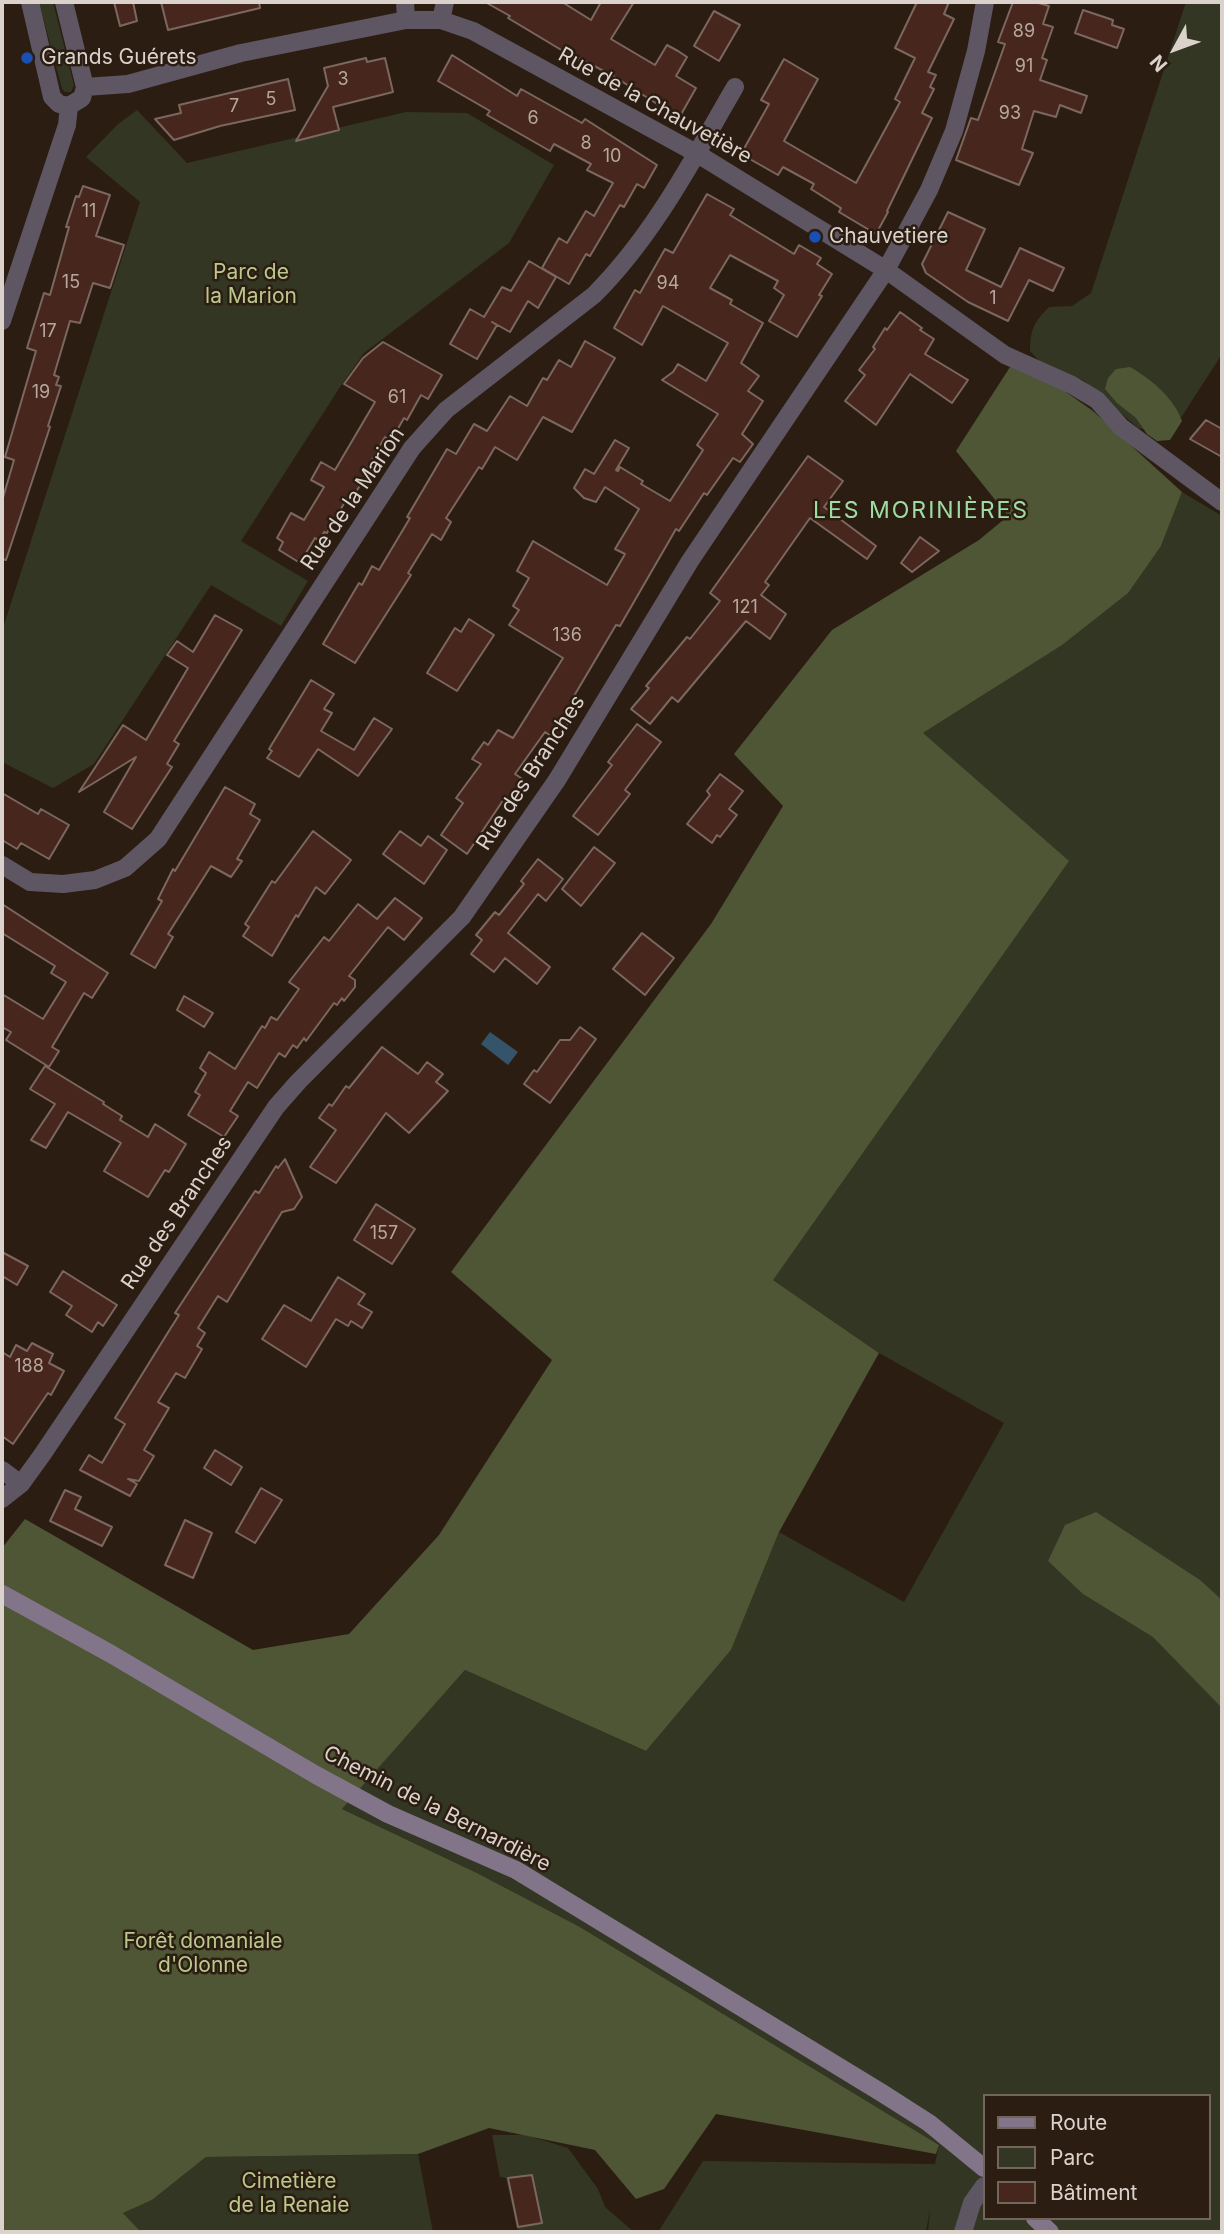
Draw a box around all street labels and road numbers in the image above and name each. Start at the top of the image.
street label: Rue de la Chauvetière [554,42,756,170]
street label: Rue de la Marion [296,423,410,575]
street label: Rue des Branches [471,691,591,855]
street label: Rue des Branches [116,1131,238,1295]
street label: Chemin de la Bernardière [319,1741,555,1877]

